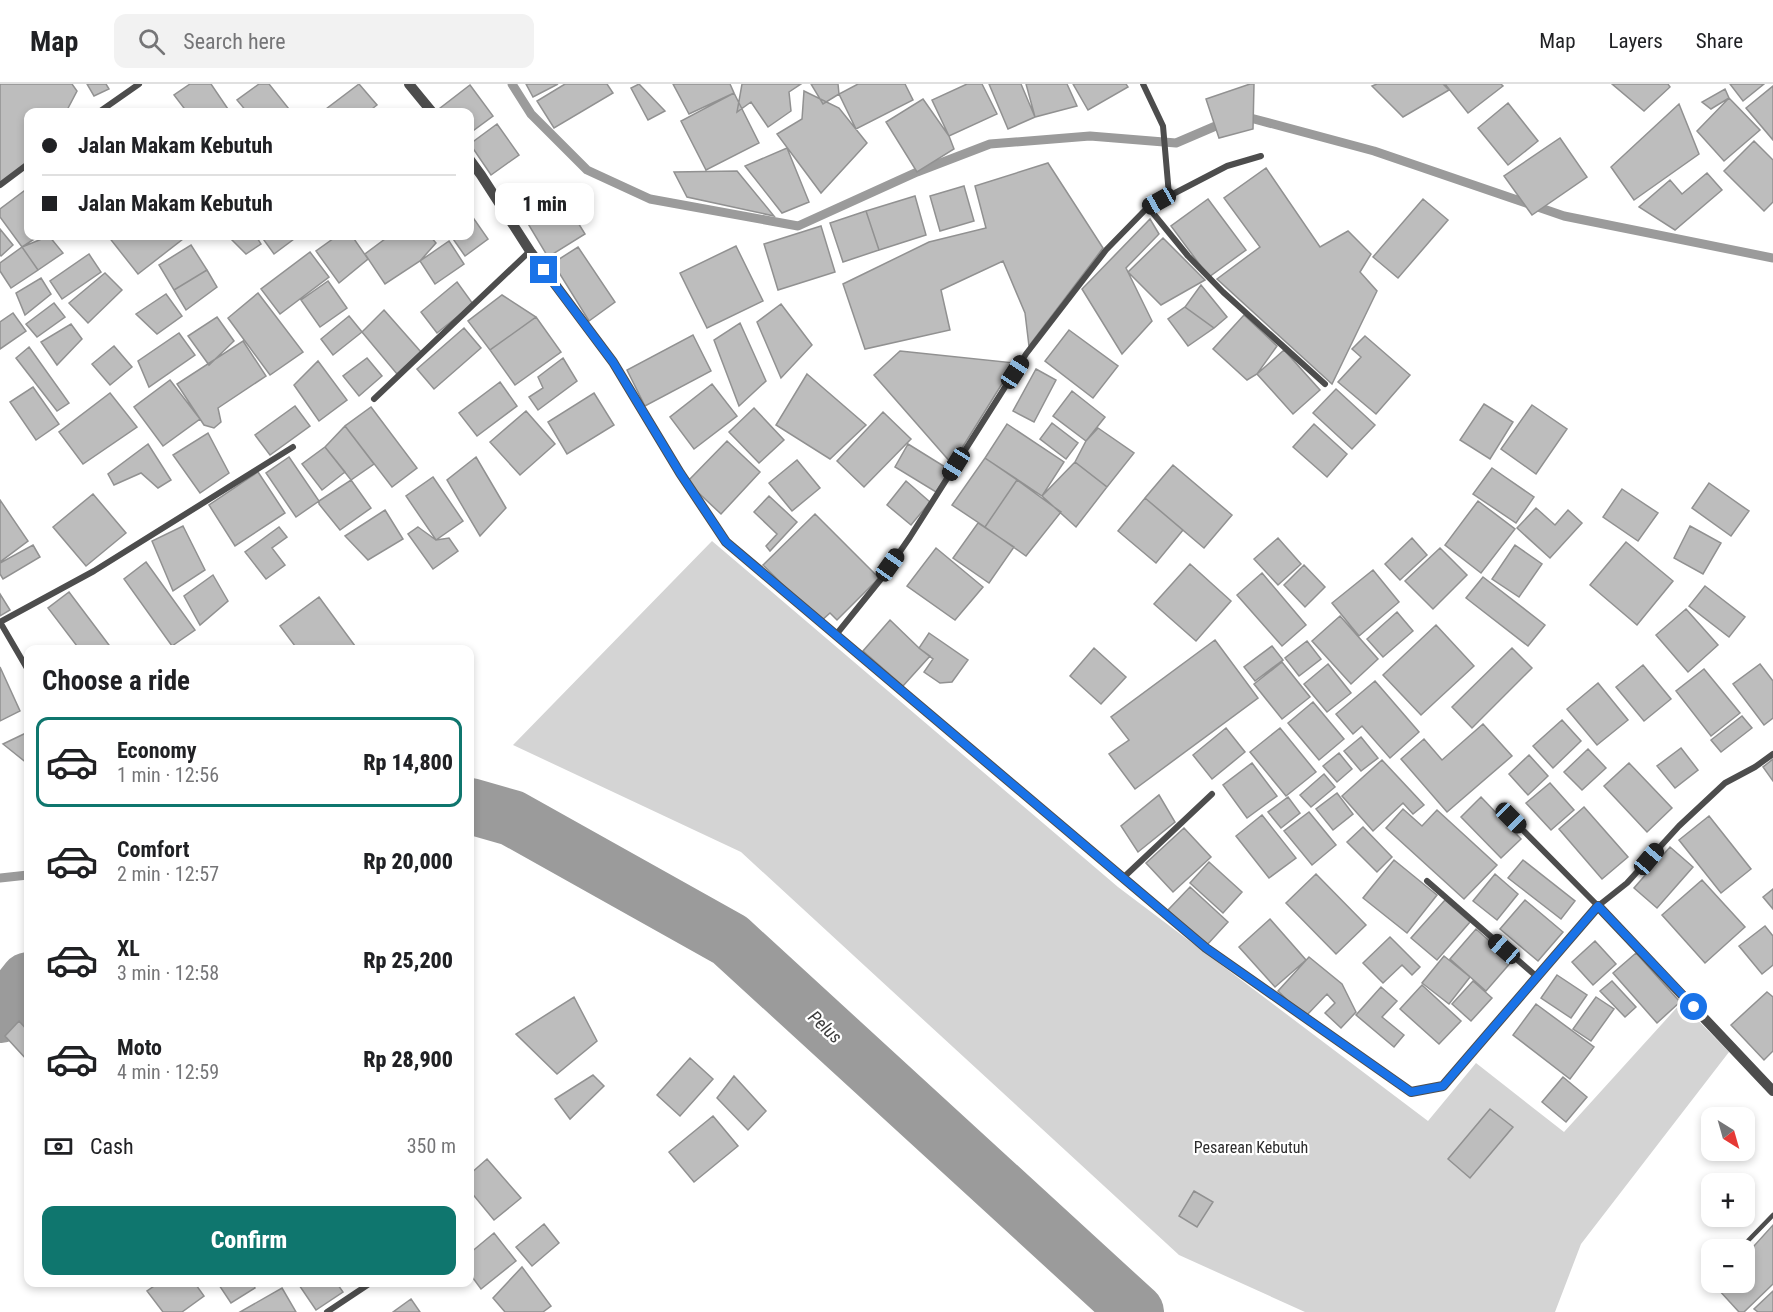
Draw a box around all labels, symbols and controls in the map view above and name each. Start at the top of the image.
search box [114,14,534,68]
text: Map [30,25,78,58]
icon: search [135,25,168,58]
text: Search here [183,29,286,54]
text: Map [1539,29,1576,53]
text: Layers [1609,29,1663,53]
text: Share [1696,29,1743,53]
text: Jalan Makam Kebutuh [78,133,273,158]
callout: 1 min [494,183,594,225]
car [1139,184,1179,218]
text: Jalan Makam Kebutuh [78,191,273,216]
text: 1 min [522,192,567,216]
route end [530,256,557,283]
car [998,352,1032,392]
car [939,444,973,484]
car [872,545,908,585]
text: Choose a ride [42,665,190,697]
icon: car [45,735,99,789]
text: Economy [117,738,197,763]
text: Rp 14,800 [363,750,453,775]
text: 1 min · 12:56 [117,763,219,787]
car [1492,799,1530,837]
icon: car [45,834,99,888]
text: Comfort [117,837,190,862]
car [1631,839,1667,879]
text: Rp 20,000 [363,849,453,874]
text: 2 min · 12:57 [117,862,219,886]
car [1485,930,1523,968]
icon: car [45,933,99,987]
text: XL [117,936,140,961]
text: Rp 25,200 [363,948,453,973]
text: 3 min · 12:58 [117,961,219,985]
route start [1680,993,1707,1020]
water label: Pelus [804,1006,846,1047]
icon: car [45,1032,99,1086]
text: Moto [117,1035,162,1060]
text: Rp 28,900 [363,1047,453,1072]
text: 4 min · 12:59 [117,1060,219,1084]
north arrow [1701,1107,1755,1161]
map controls [1701,1107,1755,1293]
icon: cash [42,1130,75,1163]
text: Cash [90,1134,134,1159]
text: 350 m [407,1134,456,1158]
park label: Pesarean Kebutuh [1194,1138,1308,1157]
button: + [1701,1173,1755,1227]
button: Confirm [42,1206,456,1275]
button: − [1701,1239,1755,1293]

